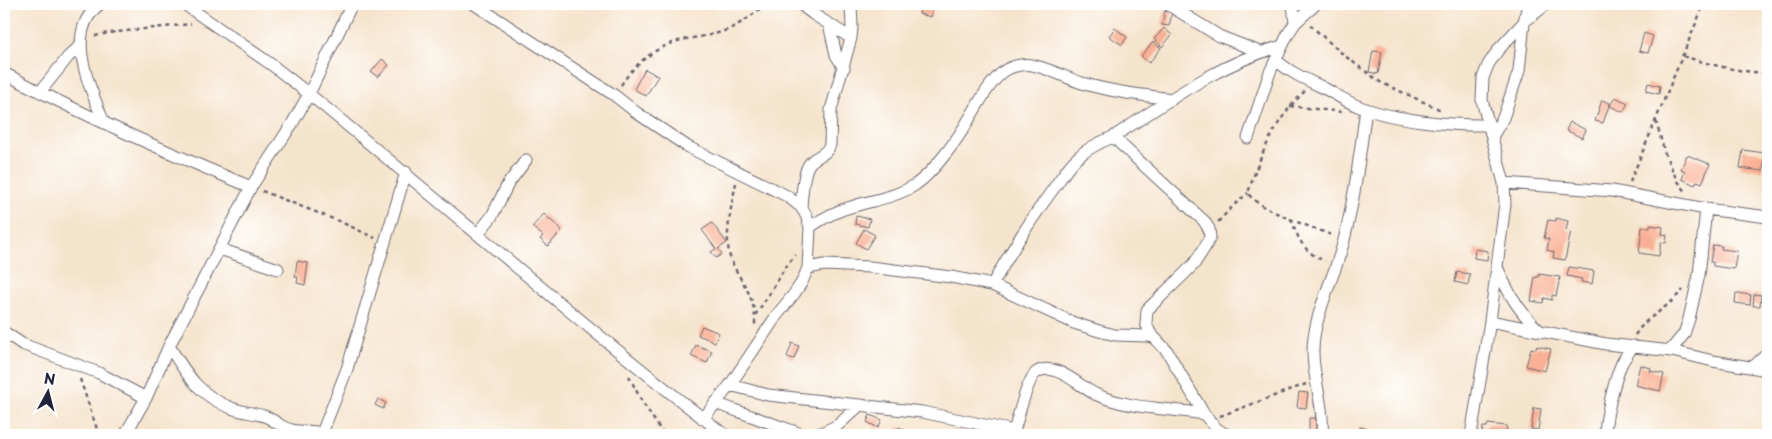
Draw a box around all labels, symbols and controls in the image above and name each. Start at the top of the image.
north arrow [22,366,72,416]
text: N [43,368,56,390]

